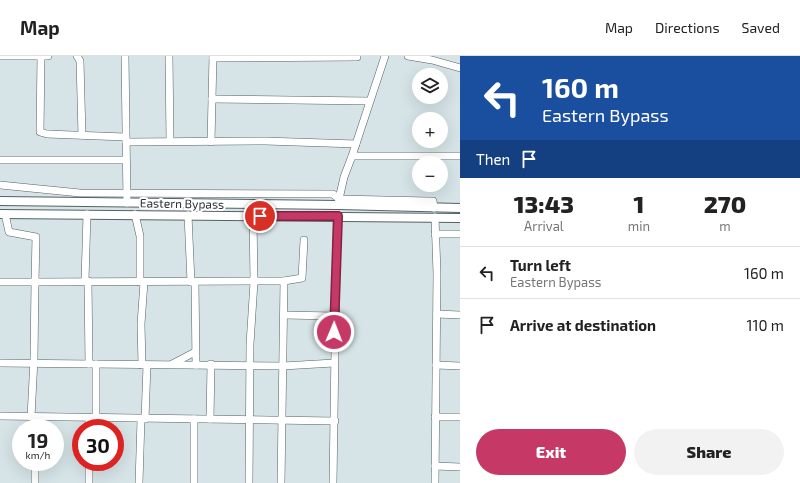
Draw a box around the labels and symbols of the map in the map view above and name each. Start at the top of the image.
street label: Eastern Bypass [140,195,224,211]
pin [243,199,277,233]
position arrow [313,311,355,353]
speed limit sign: 30 [72,419,124,471]

